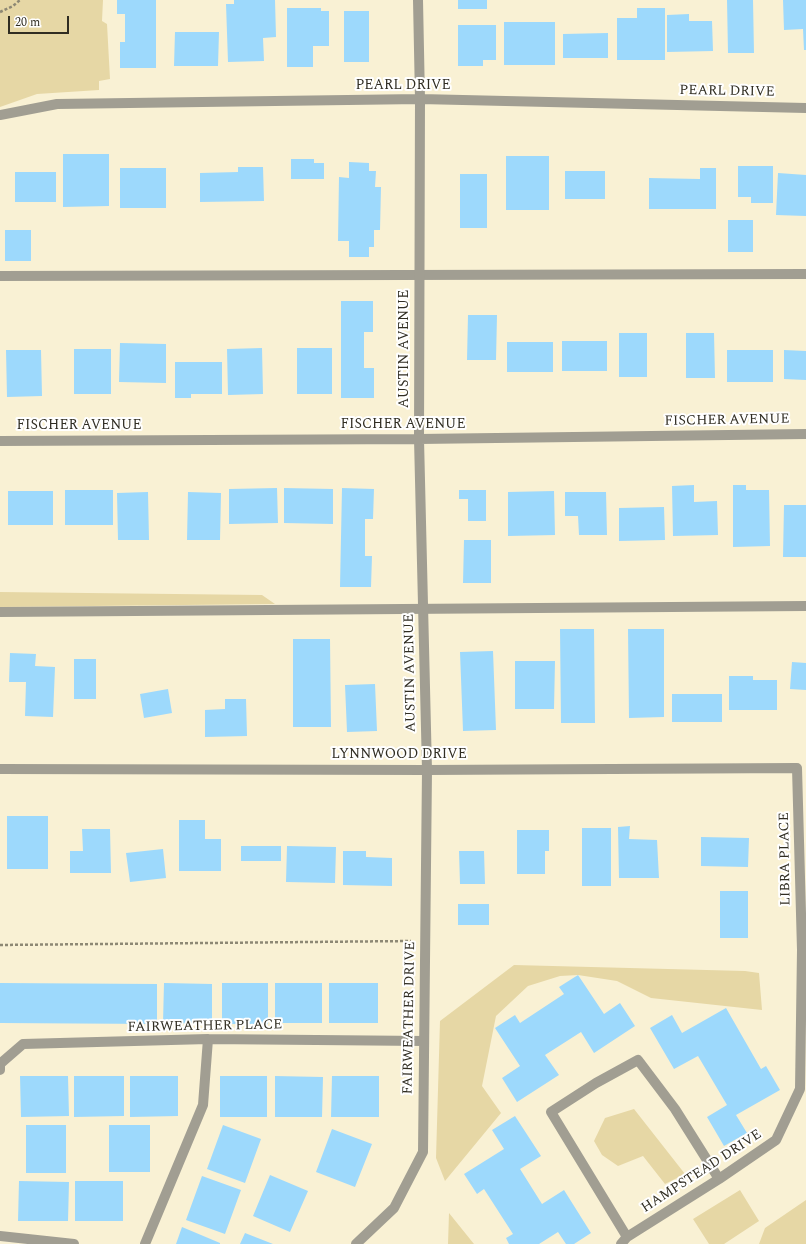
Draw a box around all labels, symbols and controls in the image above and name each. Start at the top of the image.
scale bar [10,8,71,34]
text: 20 m [15,13,40,32]
street label: PEARL DRIVE [355,78,451,94]
street label: PEARL DRIVE [679,83,775,101]
street label: AUSTIN AVENUE [397,290,413,408]
street label: FISCHER AVENUE [664,412,790,430]
street label: FISCHER AVENUE [340,417,466,433]
street label: FISCHER AVENUE [16,418,142,434]
street label: AUSTIN AVENUE [402,614,420,732]
street label: LYNNWOOD DRIVE [331,747,467,763]
street label: LIBRA PLACE [777,812,795,906]
street label: FAIRWEATHER DRIVE [400,941,420,1095]
street label: FAIRWEATHER PLACE [127,1017,283,1037]
street label: HAMPSTEAD DRIVE [639,1127,765,1217]

